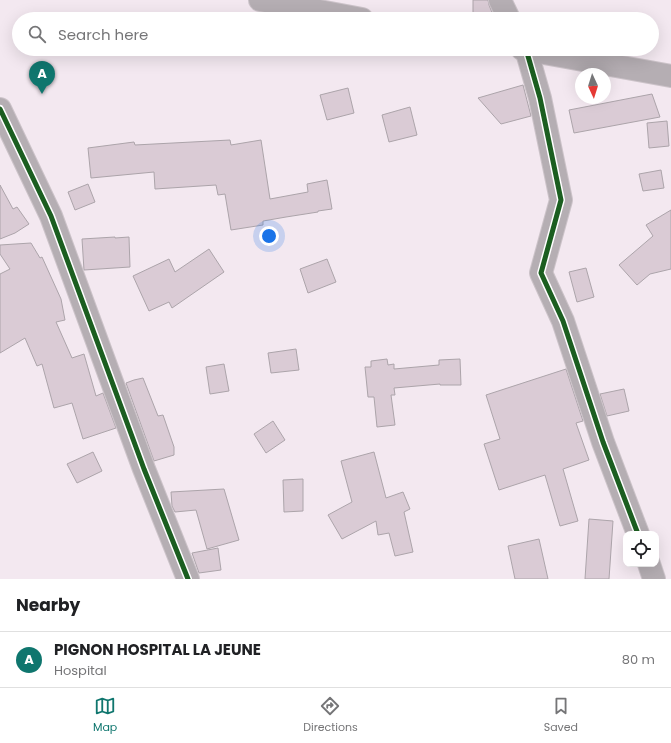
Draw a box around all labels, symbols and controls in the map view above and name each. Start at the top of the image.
search box [12,12,659,56]
icon: search [26,23,48,45]
text: Search here [58,24,148,45]
pin: A [29,61,55,94]
north arrow [575,68,611,104]
your location [259,226,279,246]
map controls [623,531,659,567]
button: locate [623,531,659,567]
text: Nearby [16,593,80,617]
text: PIGNON HOSPITAL LA JEUNE [54,639,261,660]
text: A [24,650,34,669]
text: 80 m [622,650,655,669]
text: Hospital [54,661,107,680]
tab: Map [93,695,117,736]
tab: Directions [303,695,358,736]
tab: Saved [544,695,578,736]

